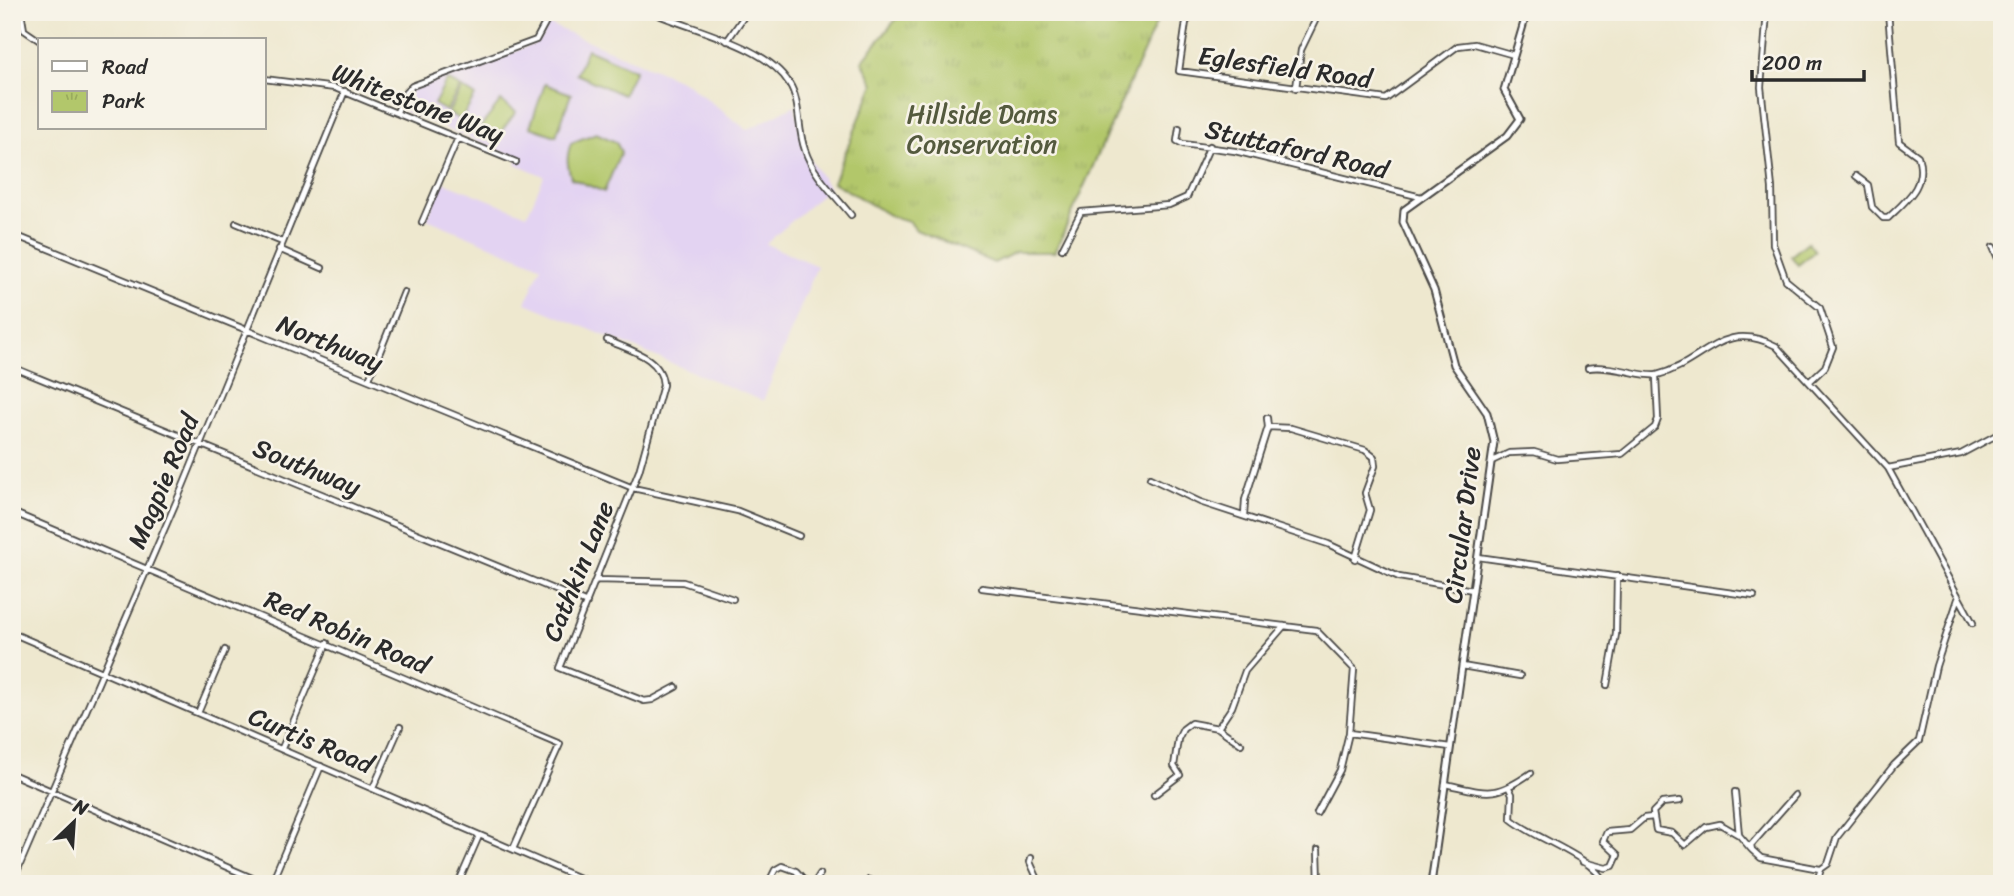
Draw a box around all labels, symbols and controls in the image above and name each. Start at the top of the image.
street label: Eglesfield Road [1195,32,1377,102]
legend [38,38,266,130]
scale bar [1752,38,1864,82]
text: 200 m [1762,44,1822,82]
text: Road [102,48,149,86]
street label: Whitestone Way [325,49,511,157]
text: Park [102,82,145,120]
park label: Hillside Dams Conservation [907,91,1058,167]
street label: Stuttaford Road [1201,106,1396,193]
street label: Northway [270,301,391,385]
street label: Magpie Road [114,404,213,556]
street label: Southway [246,425,368,510]
street label: Circular Drive [1430,444,1494,606]
street label: Cathkin Lane [529,494,627,648]
street label: Red Robin Road [257,576,439,688]
street label: Curtis Road [241,693,383,788]
north arrow [38,788,108,858]
text: N [67,789,95,825]

